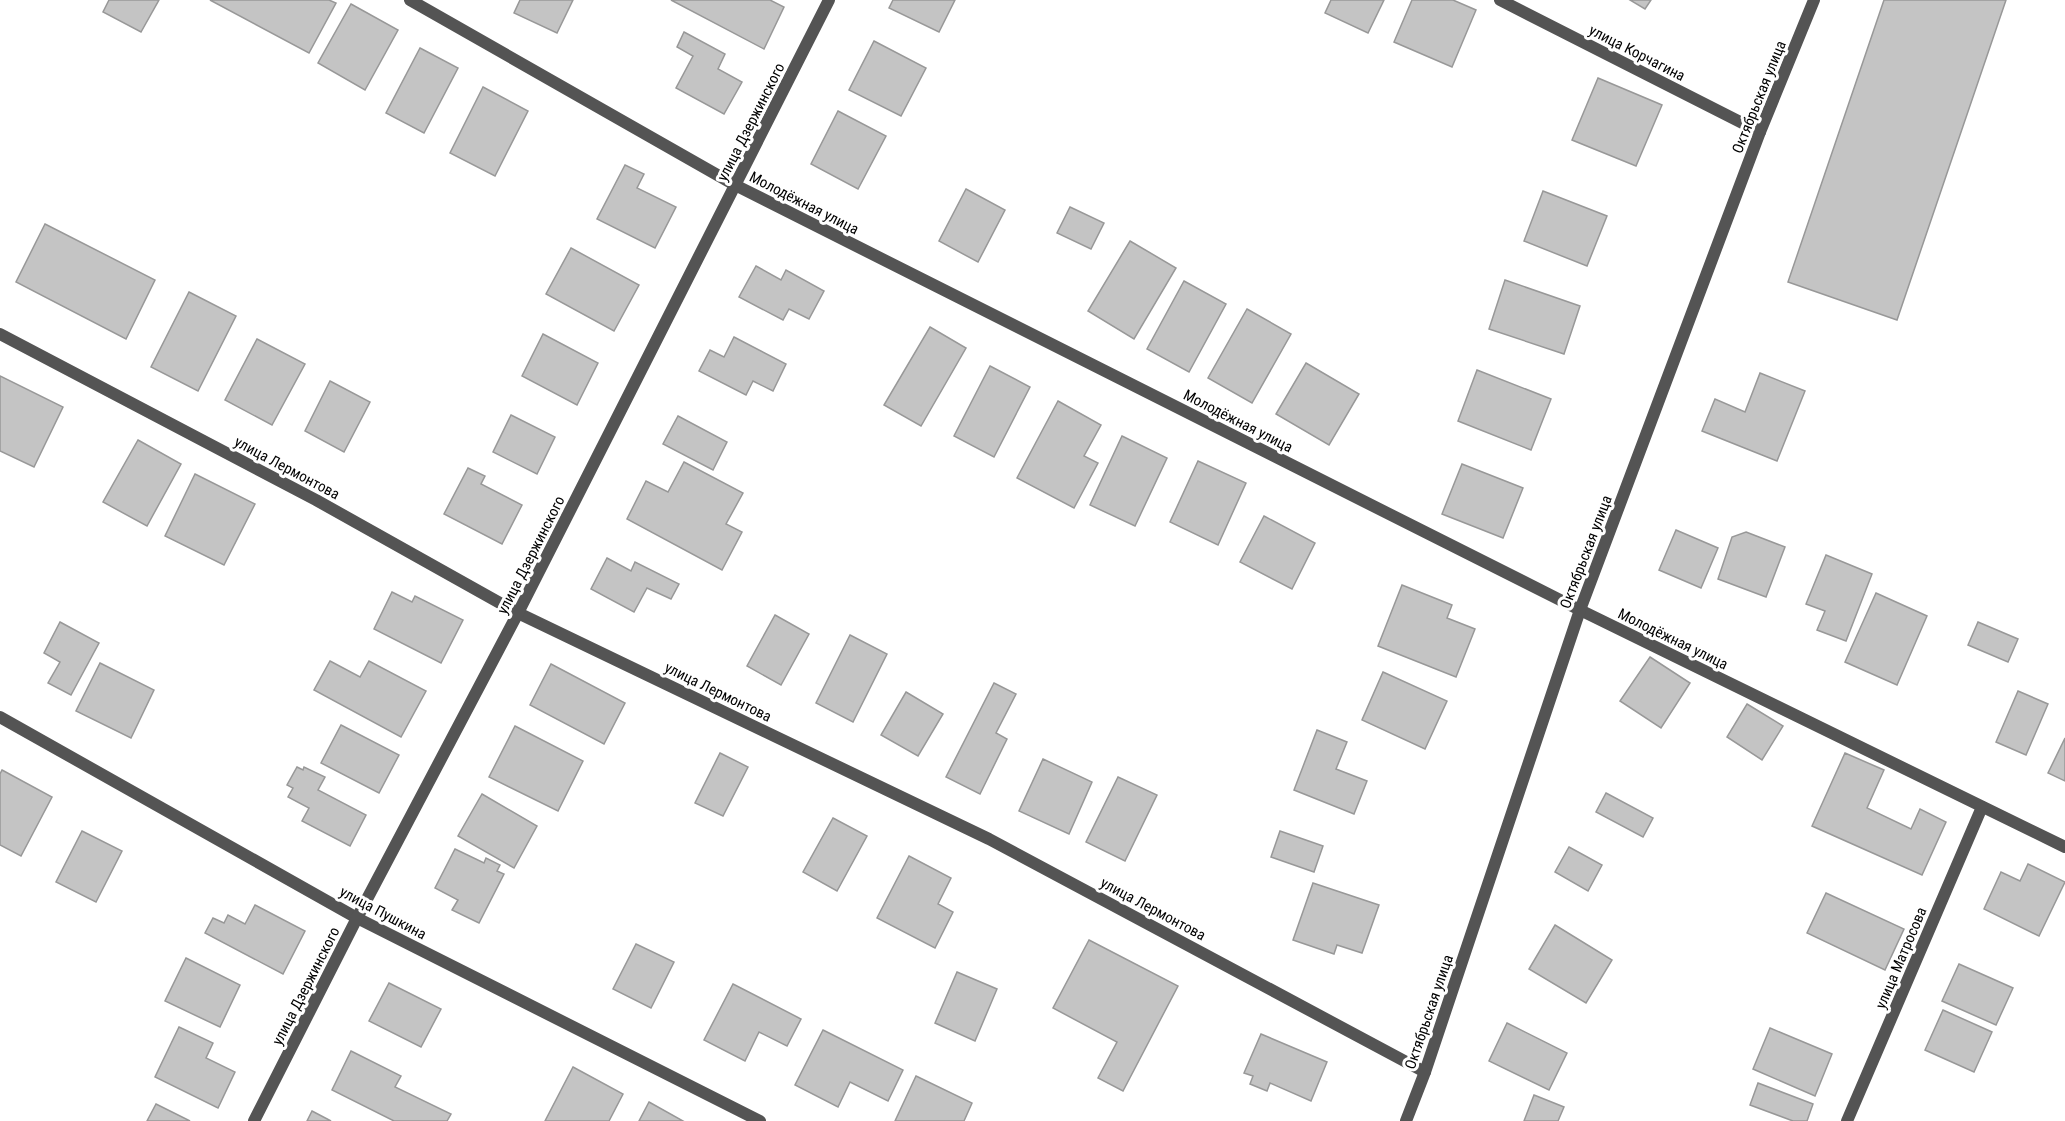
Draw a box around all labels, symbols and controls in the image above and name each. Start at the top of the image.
street label: улица Корчагина [1586,21,1688,85]
street label: Октябрьская улица [1728,38,1790,156]
street label: улица Дзержинского [713,60,789,184]
street label: Молодёжная улица [746,168,862,238]
street label: Молодёжная улица [1180,386,1296,456]
street label: улица Лермонтова [231,433,343,503]
street label: улица Дзержинского [493,493,569,617]
street label: Октябрьская улица [1556,493,1616,611]
street label: Молодёжная улица [1615,605,1731,673]
street label: улица Лермонтова [662,658,774,726]
street label: улица Лермонтова [1097,874,1209,944]
street label: улица Пушкина [337,883,429,943]
street label: улица Матросова [1871,904,1931,1012]
street label: улица Дзержинского [268,924,344,1048]
street label: Октябрьская улица [1401,952,1457,1072]

